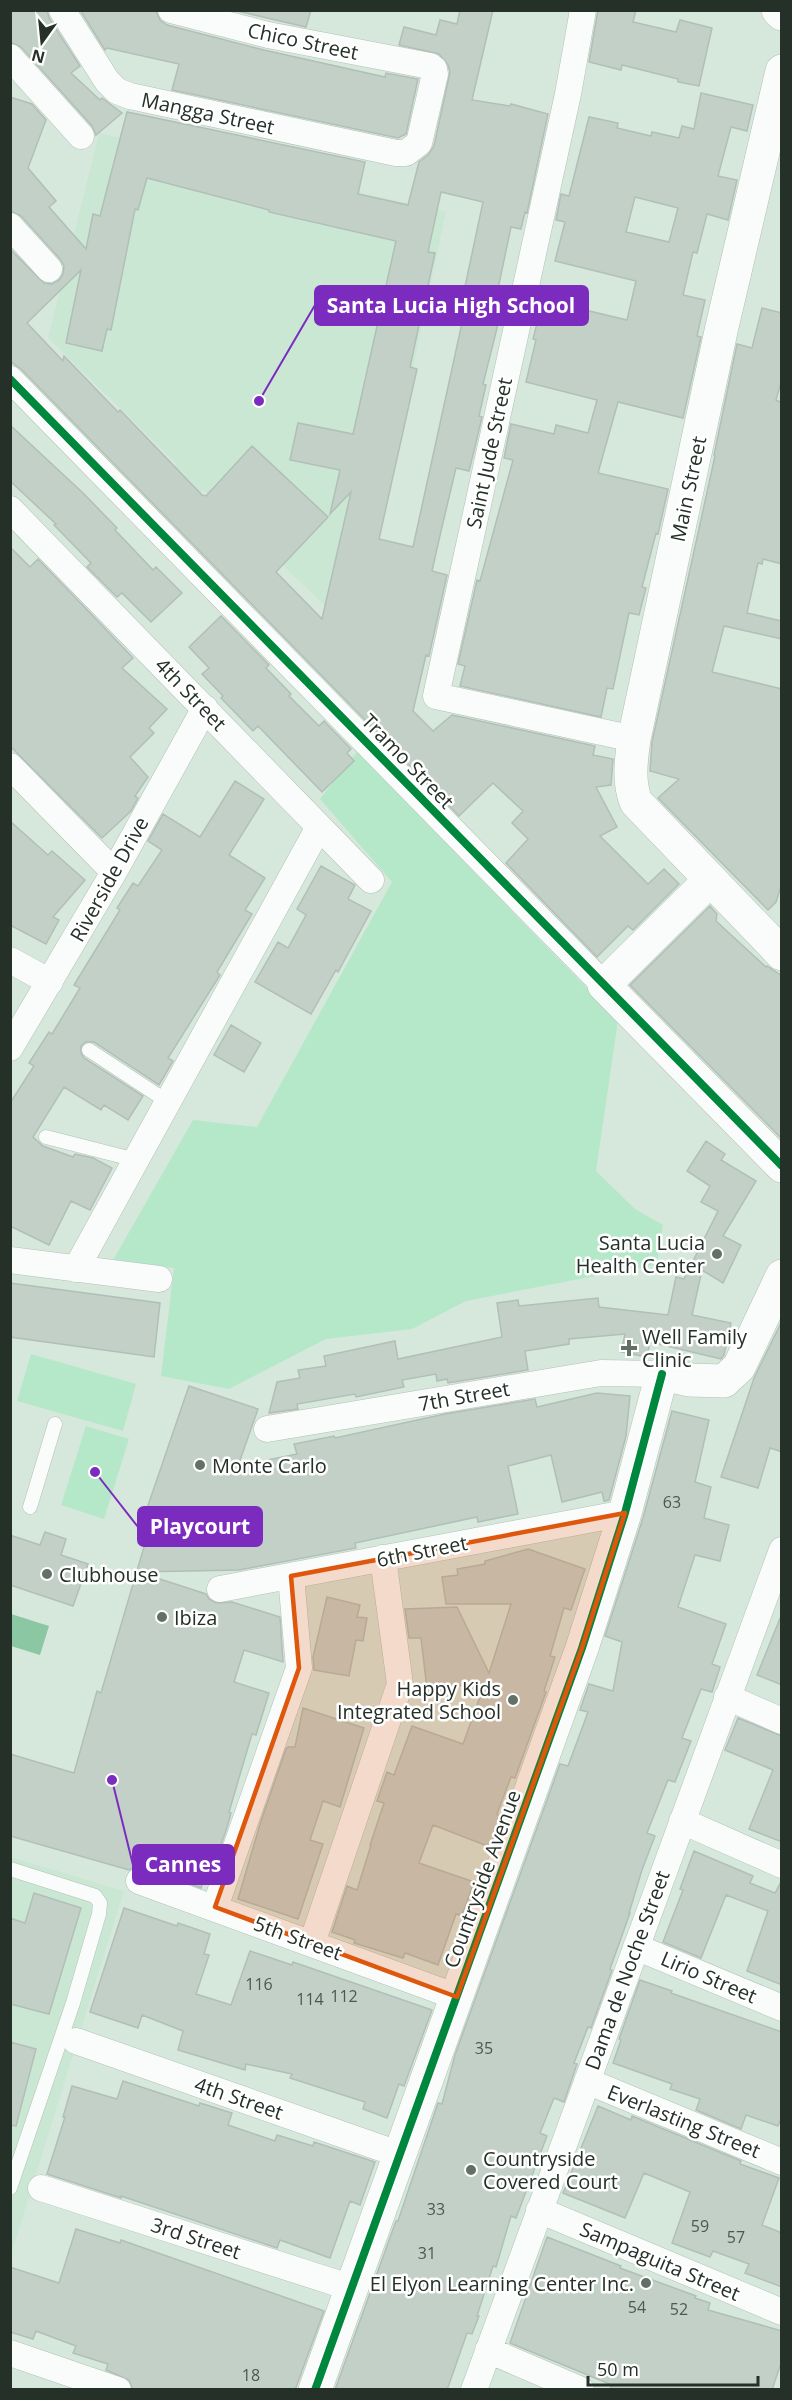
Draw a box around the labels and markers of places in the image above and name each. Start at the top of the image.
callout: Santa Lucia High School [315,286,588,325]
place label: Santa Lucia Health Center [576,1229,705,1279]
marker: Santa Lucia Health Center [710,1247,724,1261]
place label: Well Family Clinic [642,1323,748,1373]
marker: Well Family Clinic [620,1339,638,1357]
place label: Monte Carlo [212,1452,327,1479]
marker: Monte Carlo [193,1458,207,1472]
callout: Playcourt [138,1507,262,1546]
place label: Clubhouse [59,1561,158,1588]
marker: Clubhouse [40,1567,54,1581]
place label: Ibiza [174,1604,217,1631]
marker: Ibiza [155,1610,169,1624]
place label: Happy Kids Integrated School [337,1675,501,1725]
marker: Happy Kids Integrated School [506,1693,520,1707]
callout: Cannes [133,1845,234,1884]
place label: Countryside Covered Court [483,2145,618,2195]
marker: Countryside Covered Court [464,2163,478,2177]
place label: El Elyon Learning Center Inc. [370,2270,634,2297]
marker: El Elyon Learning Center Inc. [639,2276,653,2290]

